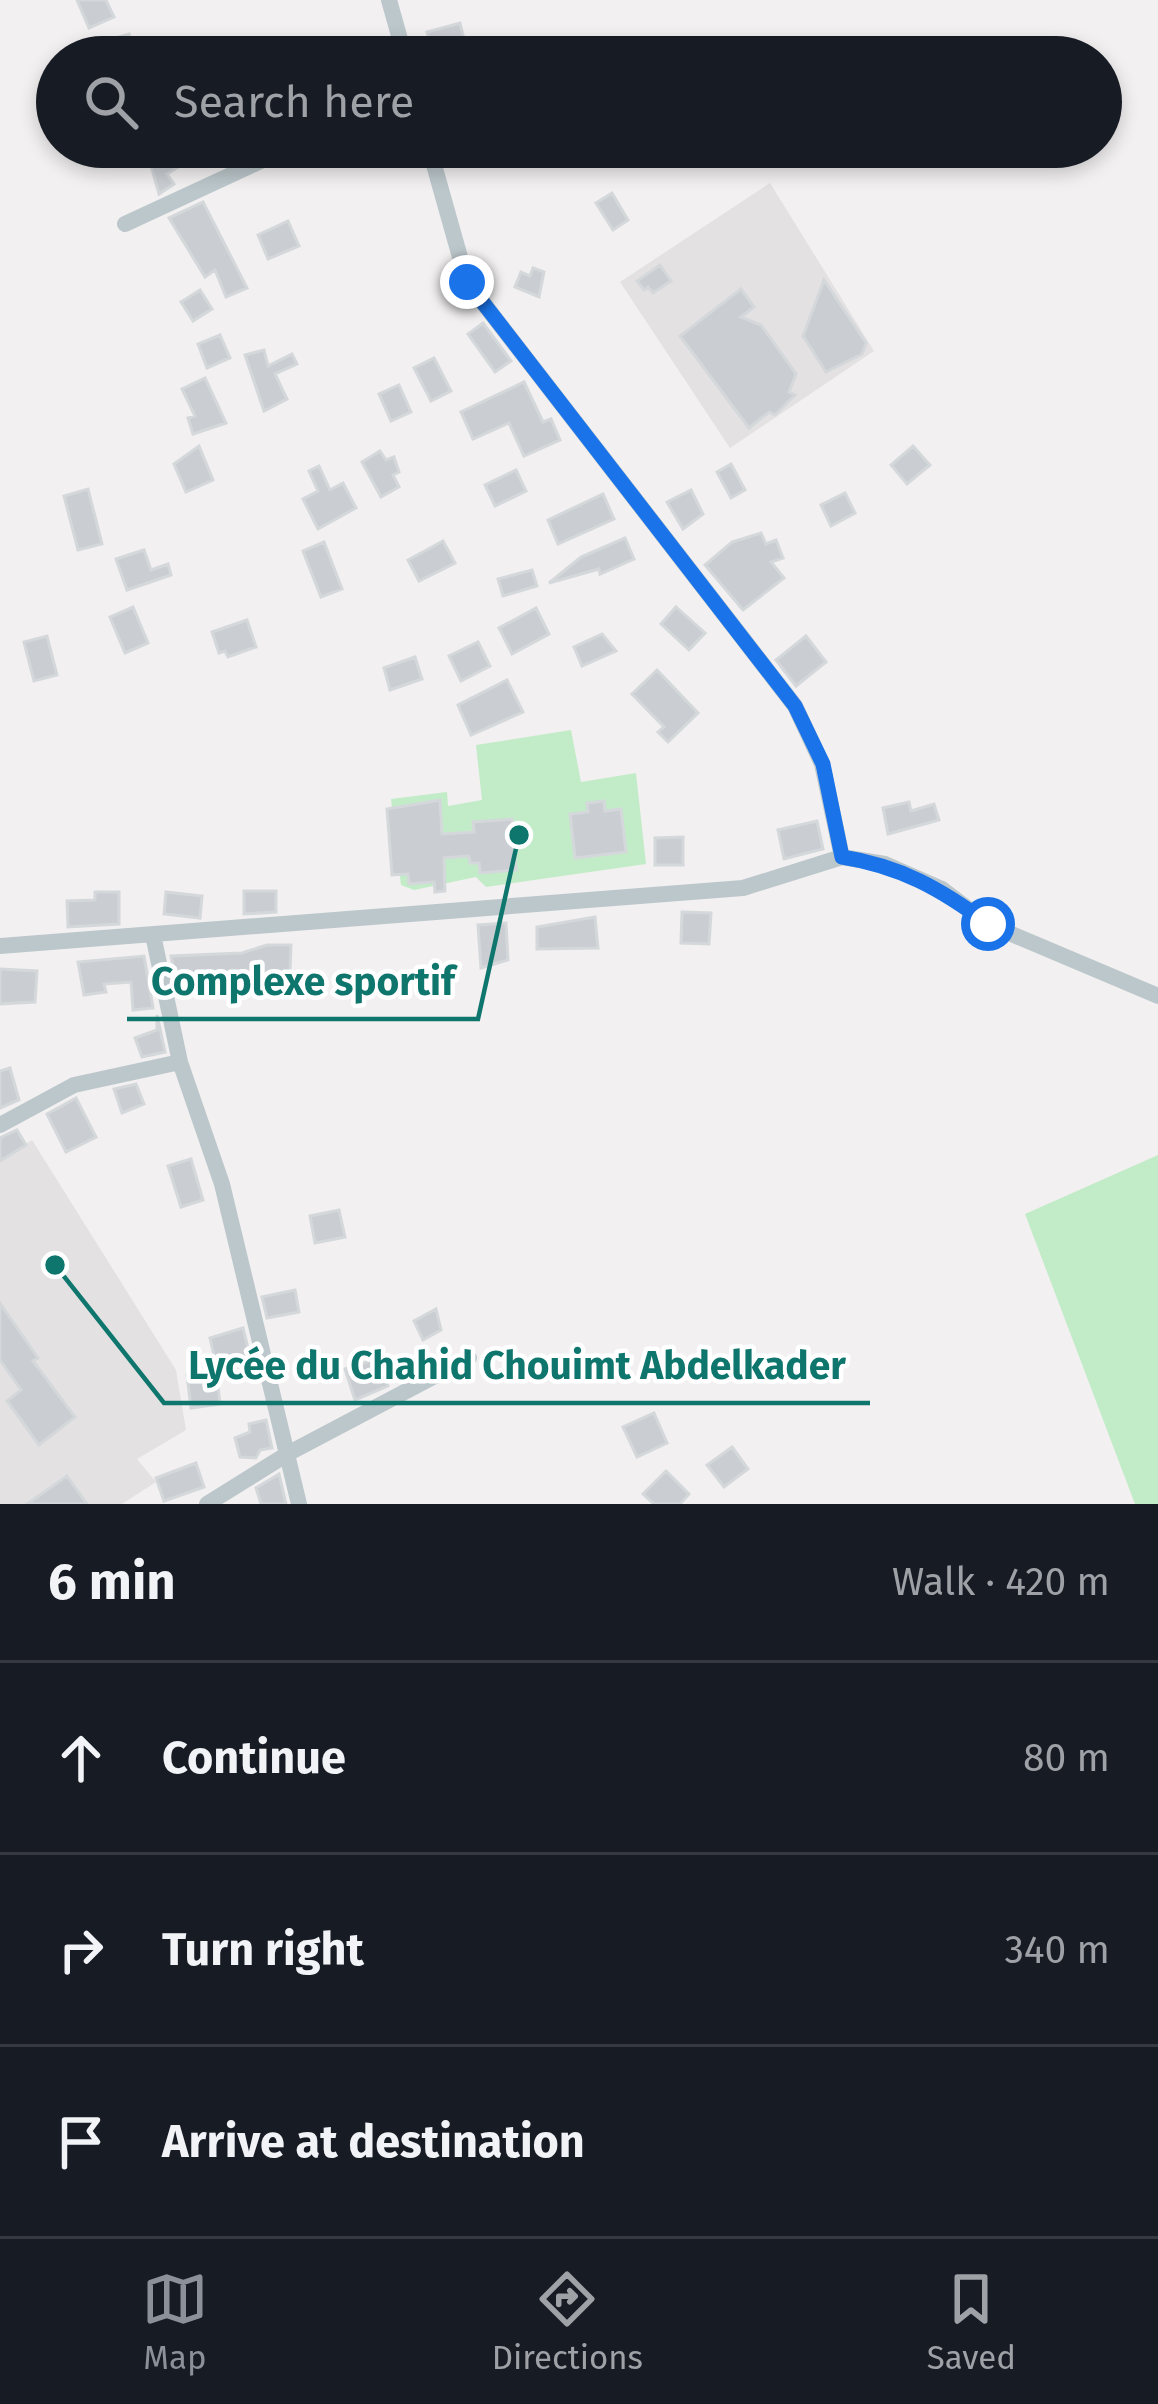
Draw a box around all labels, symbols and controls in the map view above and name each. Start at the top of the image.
search box [36,36,1122,168]
icon: search [78,69,144,135]
text: Search here [174,75,414,129]
route end [440,255,494,309]
route start [961,897,1015,951]
callout: Complexe sportif [127,944,478,1019]
text: Complexe sportif [151,959,458,1005]
callout: Lycée du Chahid Chouimt Abdelkader [164,1328,870,1403]
text: Lycée du Chahid Chouimt Abdelkader [188,1343,846,1389]
text: 6 min [48,1551,176,1613]
text: Walk · 420 m [892,1559,1110,1605]
icon: ahead [48,1725,114,1791]
text: Continue [162,1731,346,1785]
text: 80 m [1023,1735,1110,1781]
icon: right [48,1917,114,1983]
text: Turn right [162,1923,364,1977]
text: 340 m [1004,1927,1110,1973]
icon: arrive [48,2109,114,2175]
text: Arrive at destination [162,2115,585,2169]
tab: Map [142,2266,208,2378]
tab: Directions [492,2266,643,2378]
tab: Saved [927,2266,1016,2378]

